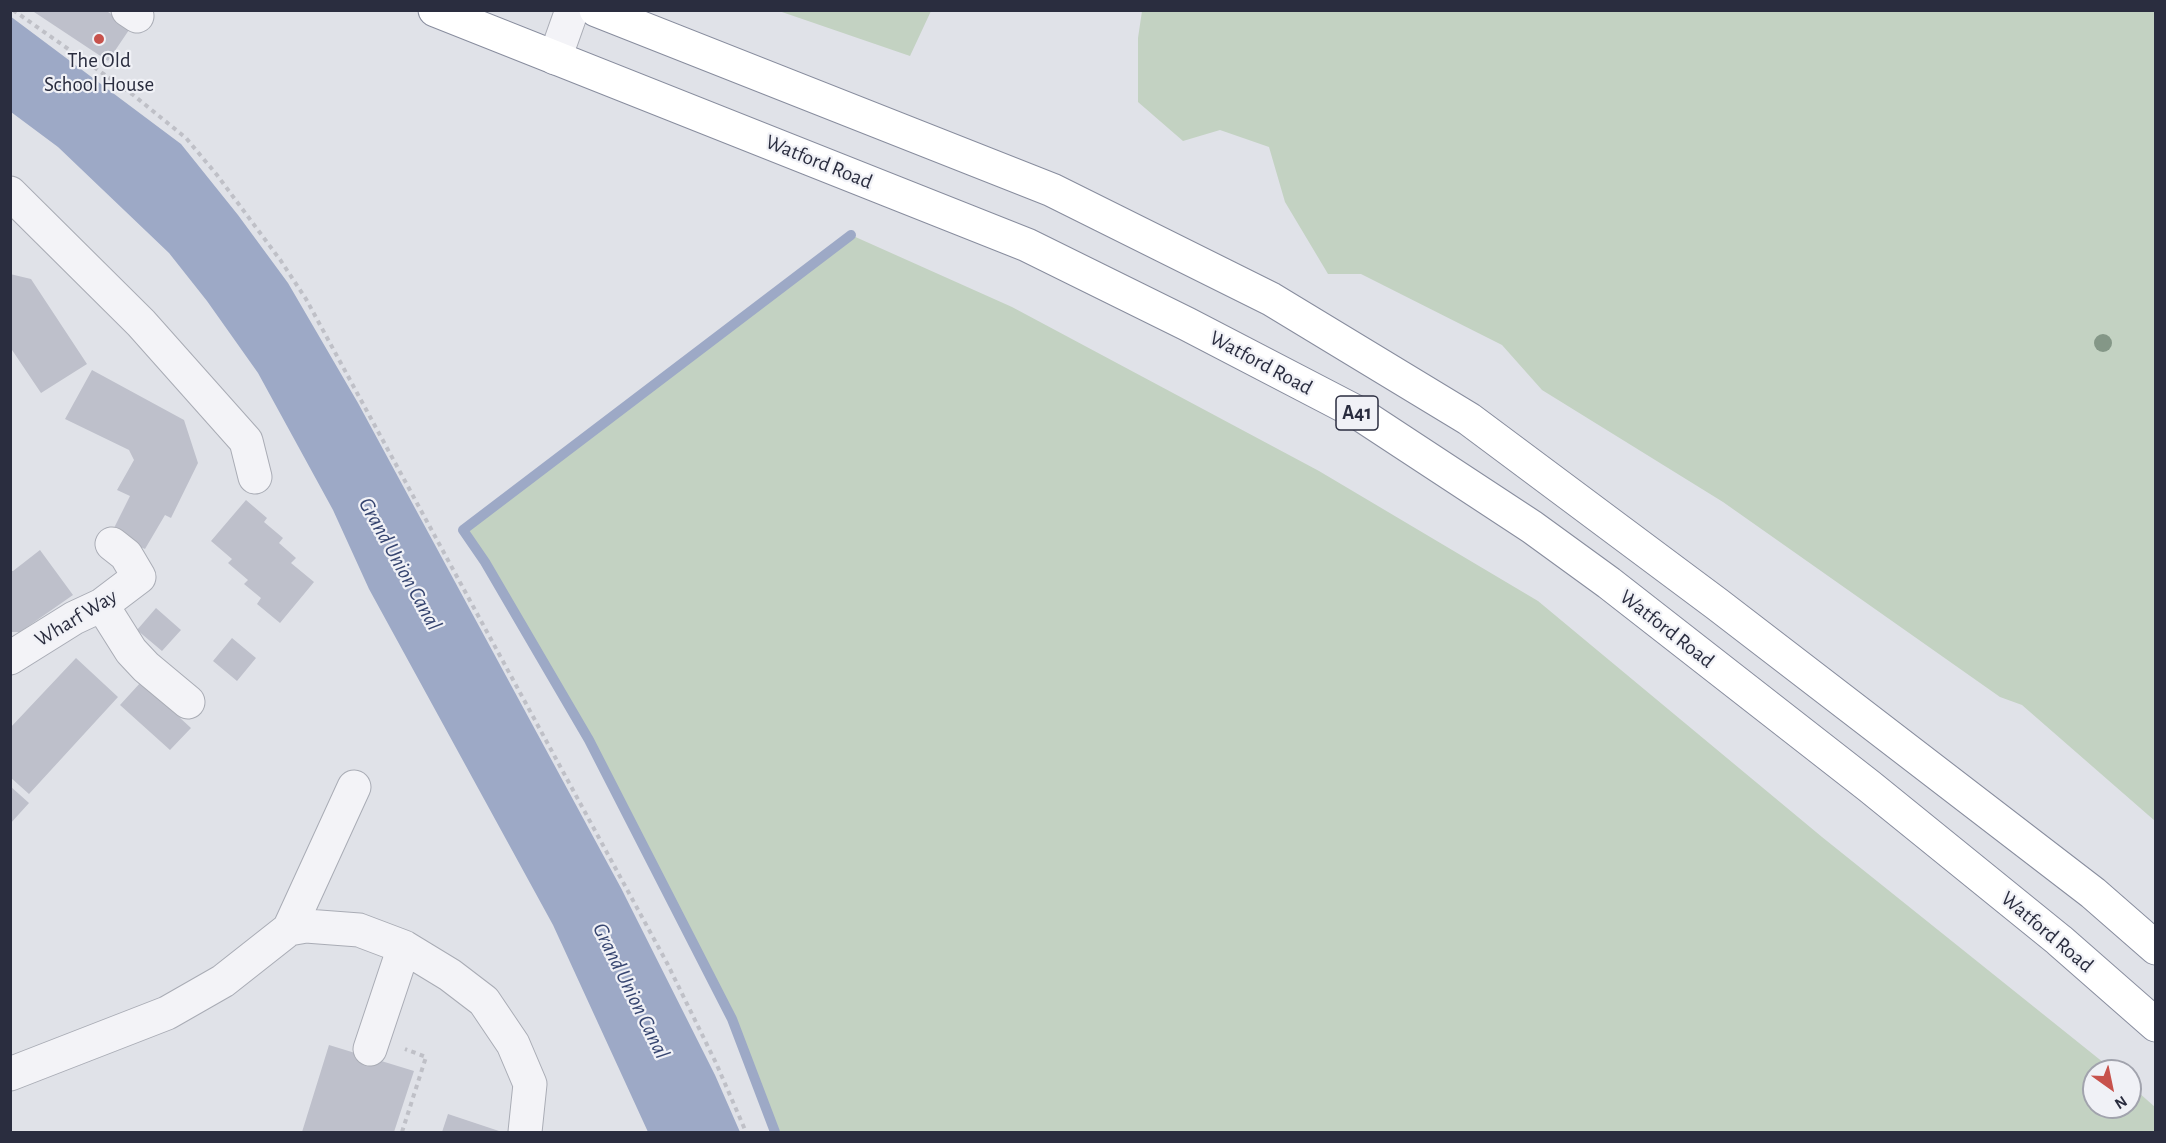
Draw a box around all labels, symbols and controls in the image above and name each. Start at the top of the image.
marker: The Old School House [92,32,106,46]
place label: The Old School House [44,48,154,98]
street label: Watford Road [762,129,876,195]
street label: Watford Road [1205,325,1317,401]
road number: A41 [1336,396,1378,430]
water label: Grand Union Canal [353,493,447,635]
street label: Wharf Way [30,584,122,652]
street label: Watford Road [1615,584,1719,674]
street label: Watford Road [1996,886,2098,978]
water label: Grand Union Canal [587,919,675,1063]
north arrow [2082,1059,2142,1119]
text: N [2112,1093,2130,1112]

